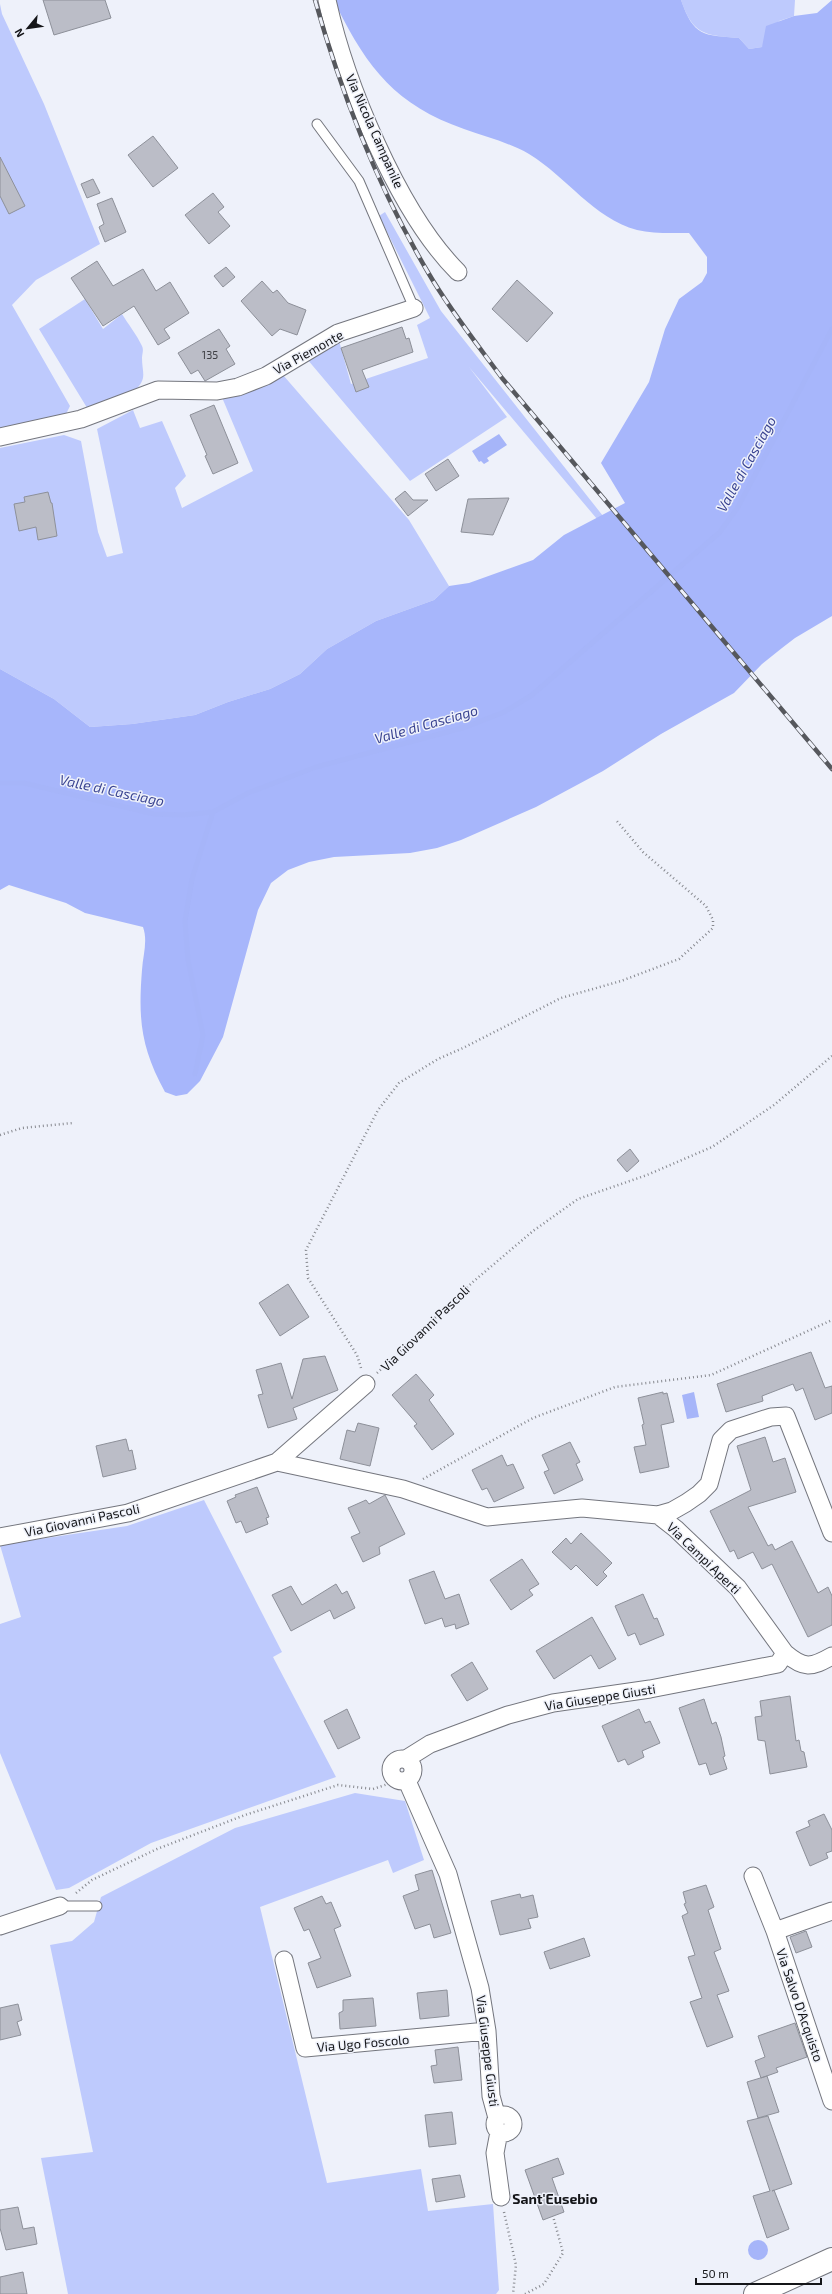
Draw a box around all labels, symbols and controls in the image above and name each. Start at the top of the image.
north arrow [8,8,48,48]
text: N [11,26,26,40]
street label: Via Nicola Campanile [343,71,407,191]
street label: Via Piemonte [270,326,346,378]
house number: 135 [202,348,218,361]
water label: Valle di Casciago [713,413,779,515]
water label: Valle di Casciago [372,701,480,747]
water label: Valle di Casciago [58,771,166,809]
street label: Via Giovanni Pascoli [377,1282,473,1374]
street label: Via Giovanni Pascoli [23,1500,141,1540]
street label: Via Campi Aperti [664,1519,744,1597]
street label: Via Giuseppe Giusti [543,1680,657,1714]
street label: Via Salvo D'Acquisto [773,1946,827,2064]
street label: Via Giuseppe Giusti [473,1994,503,2108]
street label: Via Ugo Foscolo [316,2031,410,2055]
district label: Sant'Eusebio [512,2190,598,2207]
scale bar [696,2260,821,2286]
text: 50 m [702,2266,729,2280]

